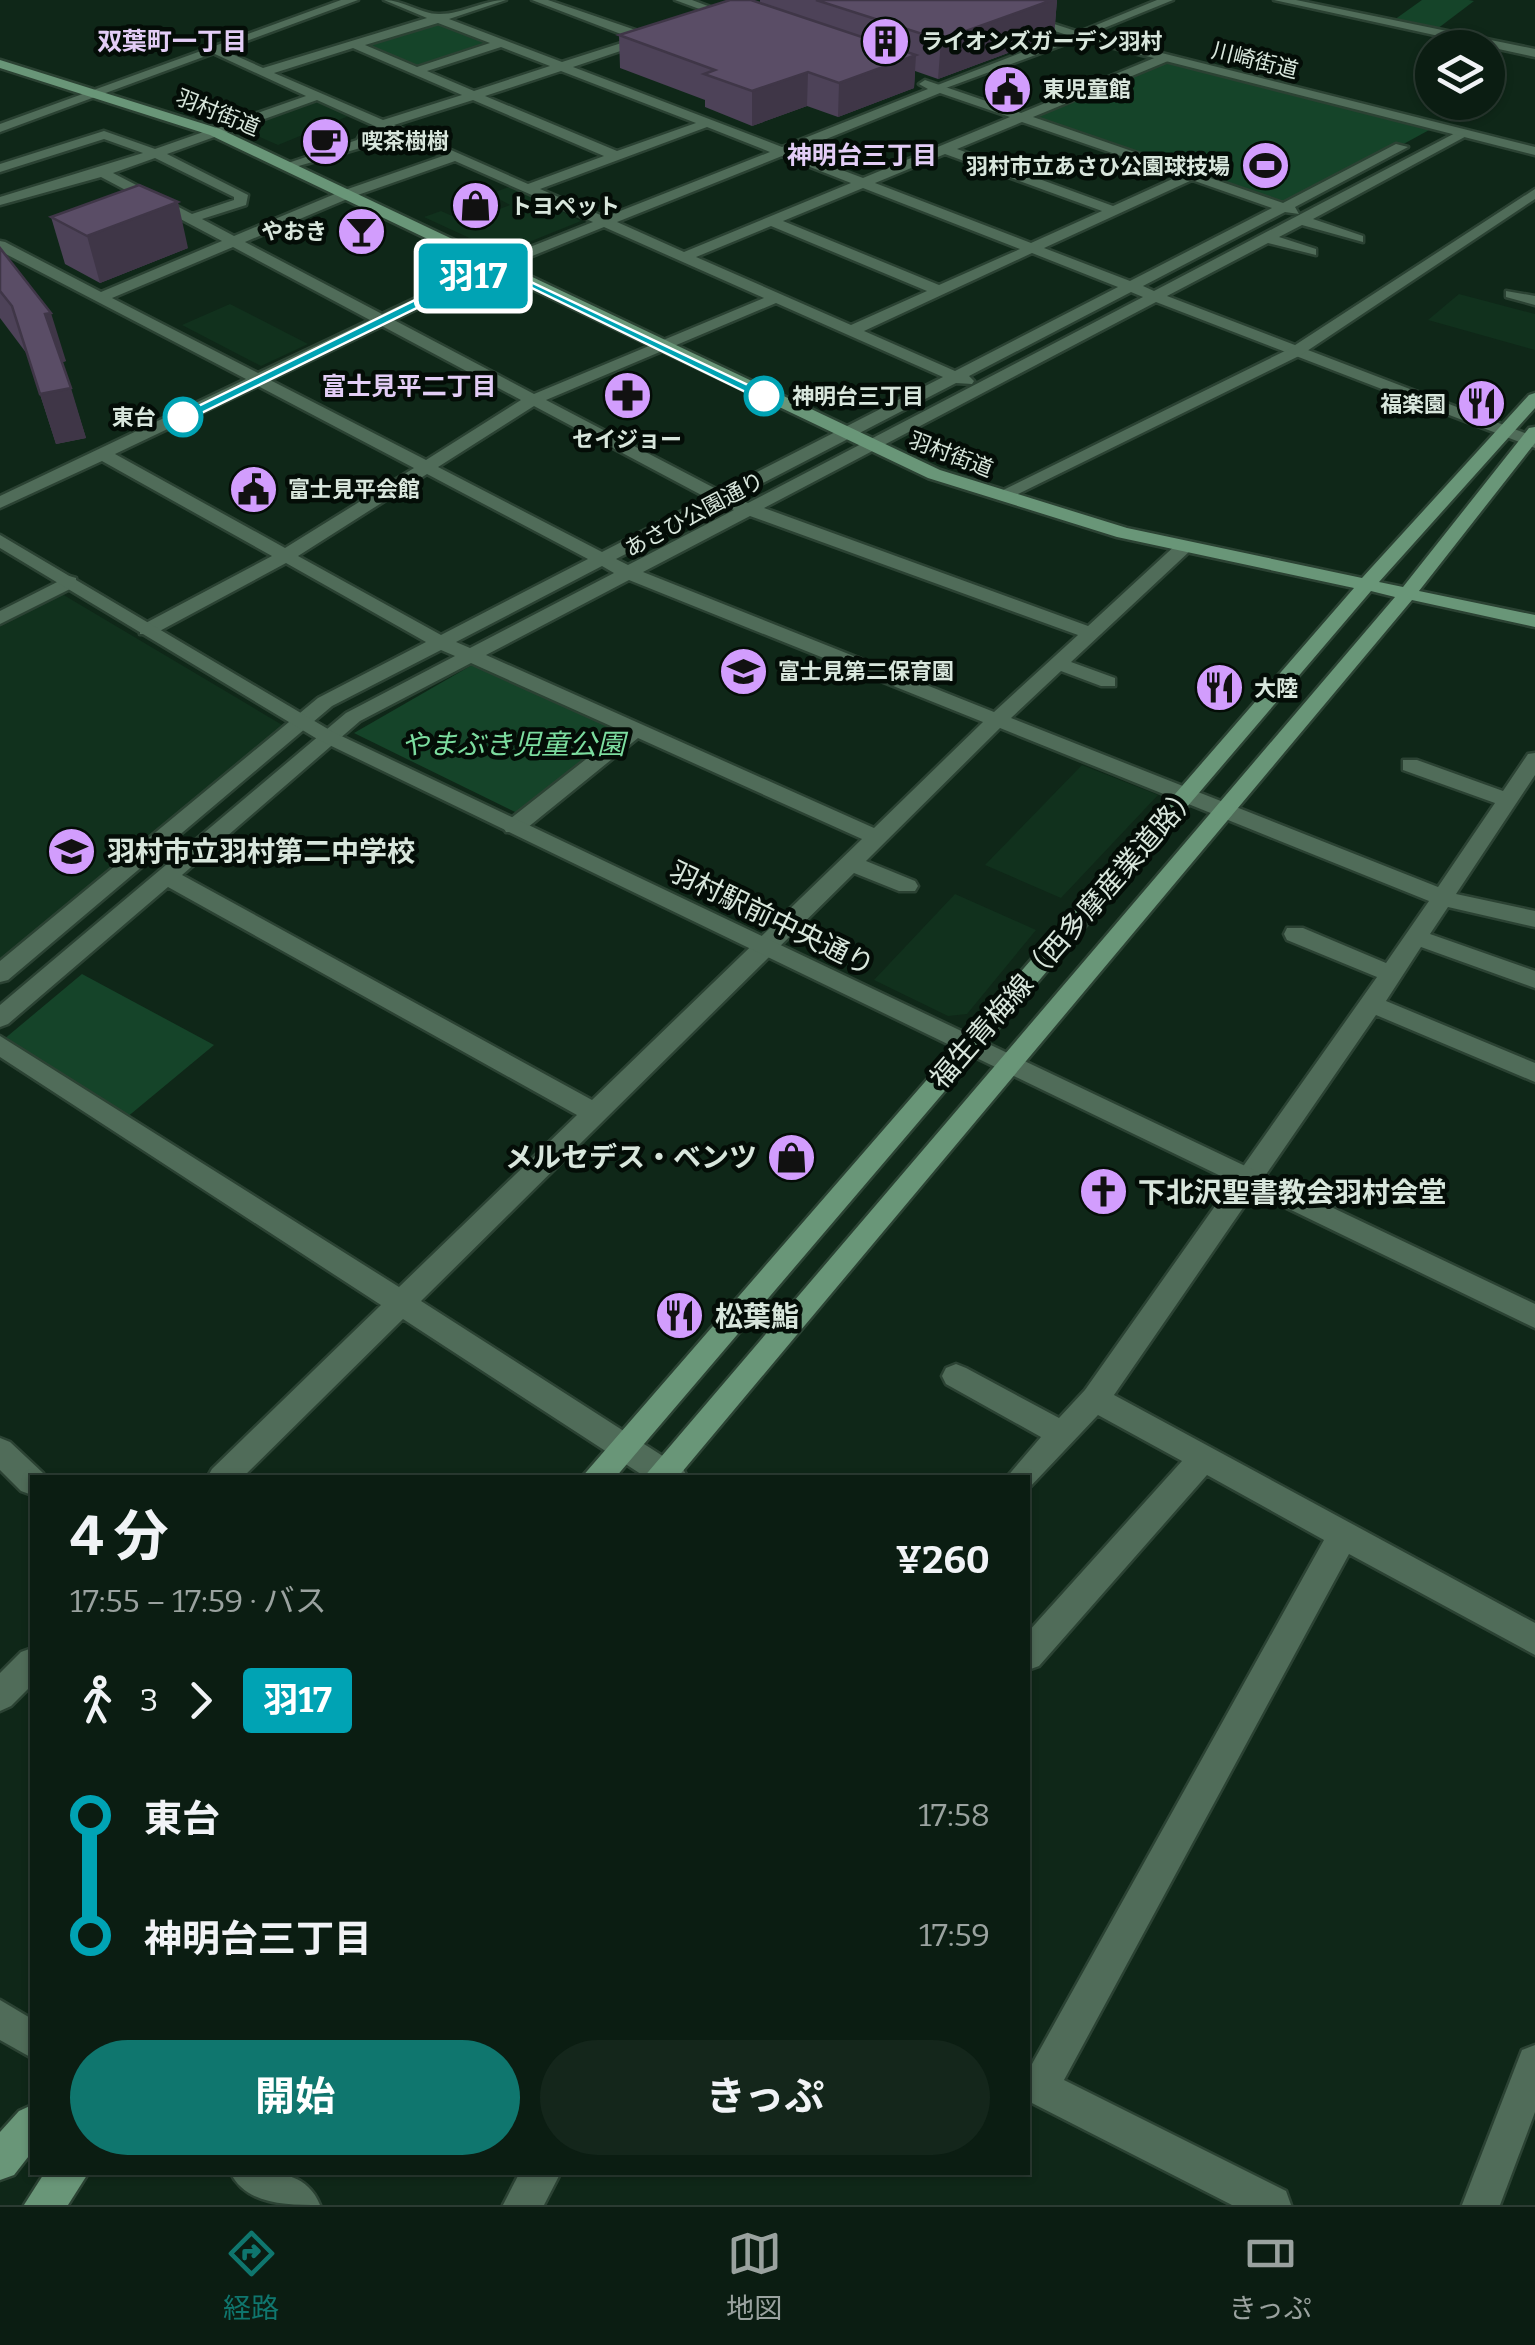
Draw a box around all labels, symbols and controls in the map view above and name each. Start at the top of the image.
building icon: ライオンズガーデン羽村 [860,15,912,67]
district label: 双葉町一丁目 [97,27,247,57]
place label: ライオンズガーデン羽村 [921,28,1163,55]
map controls [1415,30,1505,120]
button: layers [1415,30,1505,120]
street label: 川崎街道 [1209,37,1301,84]
public building icon: 東児童館 [982,63,1034,115]
place label: 東児童館 [1043,76,1131,103]
street label: 羽村街道 [172,83,264,141]
cafe icon: 喫茶樹樹 [300,115,352,167]
place label: 喫茶樹樹 [361,128,449,155]
sports icon: 羽村市立あさひ公園球技場 [1239,140,1291,192]
district label: 神明台三丁目 [787,141,937,171]
place label: 羽村市立あさひ公園球技場 [966,153,1230,180]
shop icon: トヨペット [449,180,501,232]
place label: トヨペット [510,193,620,220]
bar icon: やおき [336,205,388,257]
place label: やおき [261,218,327,245]
line badge: 羽17 [416,244,530,308]
text: 羽17 [439,255,507,297]
pharmacy icon: セイジョー [601,369,653,421]
district label: 富士見平二丁目 [321,372,497,402]
marker: 神明台三丁目 [745,377,783,415]
restaurant icon: 福楽園 [1455,378,1507,430]
place label: 神明台三丁目 [792,383,924,410]
place label: 福楽園 [1380,391,1446,418]
marker: 東台 [164,398,202,436]
place label: 東台 [112,404,156,431]
place label: セイジョー [572,426,682,453]
street label: 羽村街道 [905,426,997,483]
public building icon: 富士見平会館 [227,463,279,515]
street label: あさひ公園通り [620,466,769,563]
place label: 富士見平会館 [288,476,420,503]
school or university icon: 富士見第二保育園 [717,645,769,697]
place label: 富士見第二保育園 [778,658,954,685]
restaurant icon: 大陸 [1193,662,1245,714]
place label: 大陸 [1254,675,1298,702]
park label: やまぶき児童公園 [401,728,629,761]
street label: 福生青梅線（西多摩産業道路） [923,778,1205,1095]
school or university icon: 羽村市立羽村第二中学校 [46,825,98,877]
place label: 羽村市立羽村第二中学校 [107,835,415,868]
street label: 羽村駅前中央通り [664,855,880,982]
shop icon: メルセデス・ベンツ [766,1131,818,1183]
place label: メルセデス・ベンツ [505,1141,757,1174]
church icon: 下北沢聖書教会羽村会堂 [1077,1166,1129,1218]
place label: 下北沢聖書教会羽村会堂 [1138,1176,1446,1209]
restaurant icon: 松葉鮨 [654,1290,706,1342]
place label: 松葉鮨 [715,1300,799,1333]
text: 4 分 [70,1504,168,1570]
text: ¥260 [896,1537,990,1583]
text: 17:55 – 17:59 · バス [70,1582,327,1620]
icon: walk [70,1673,125,1728]
icon: forward [173,1673,228,1728]
text: 羽17 [263,1679,332,1721]
text: 3 [140,1681,158,1719]
text: 東台 [144,1796,220,1842]
text: 17:58 [918,1796,990,1834]
text: 神明台三丁目 [144,1916,372,1962]
text: 17:59 [919,1916,990,1954]
button: 開始 [70,2040,520,2155]
button: きっぷ [540,2040,990,2155]
tab: 経路 [223,2226,279,2326]
tab: 地図 [726,2226,782,2326]
tab: きっぷ [1229,2226,1312,2326]

